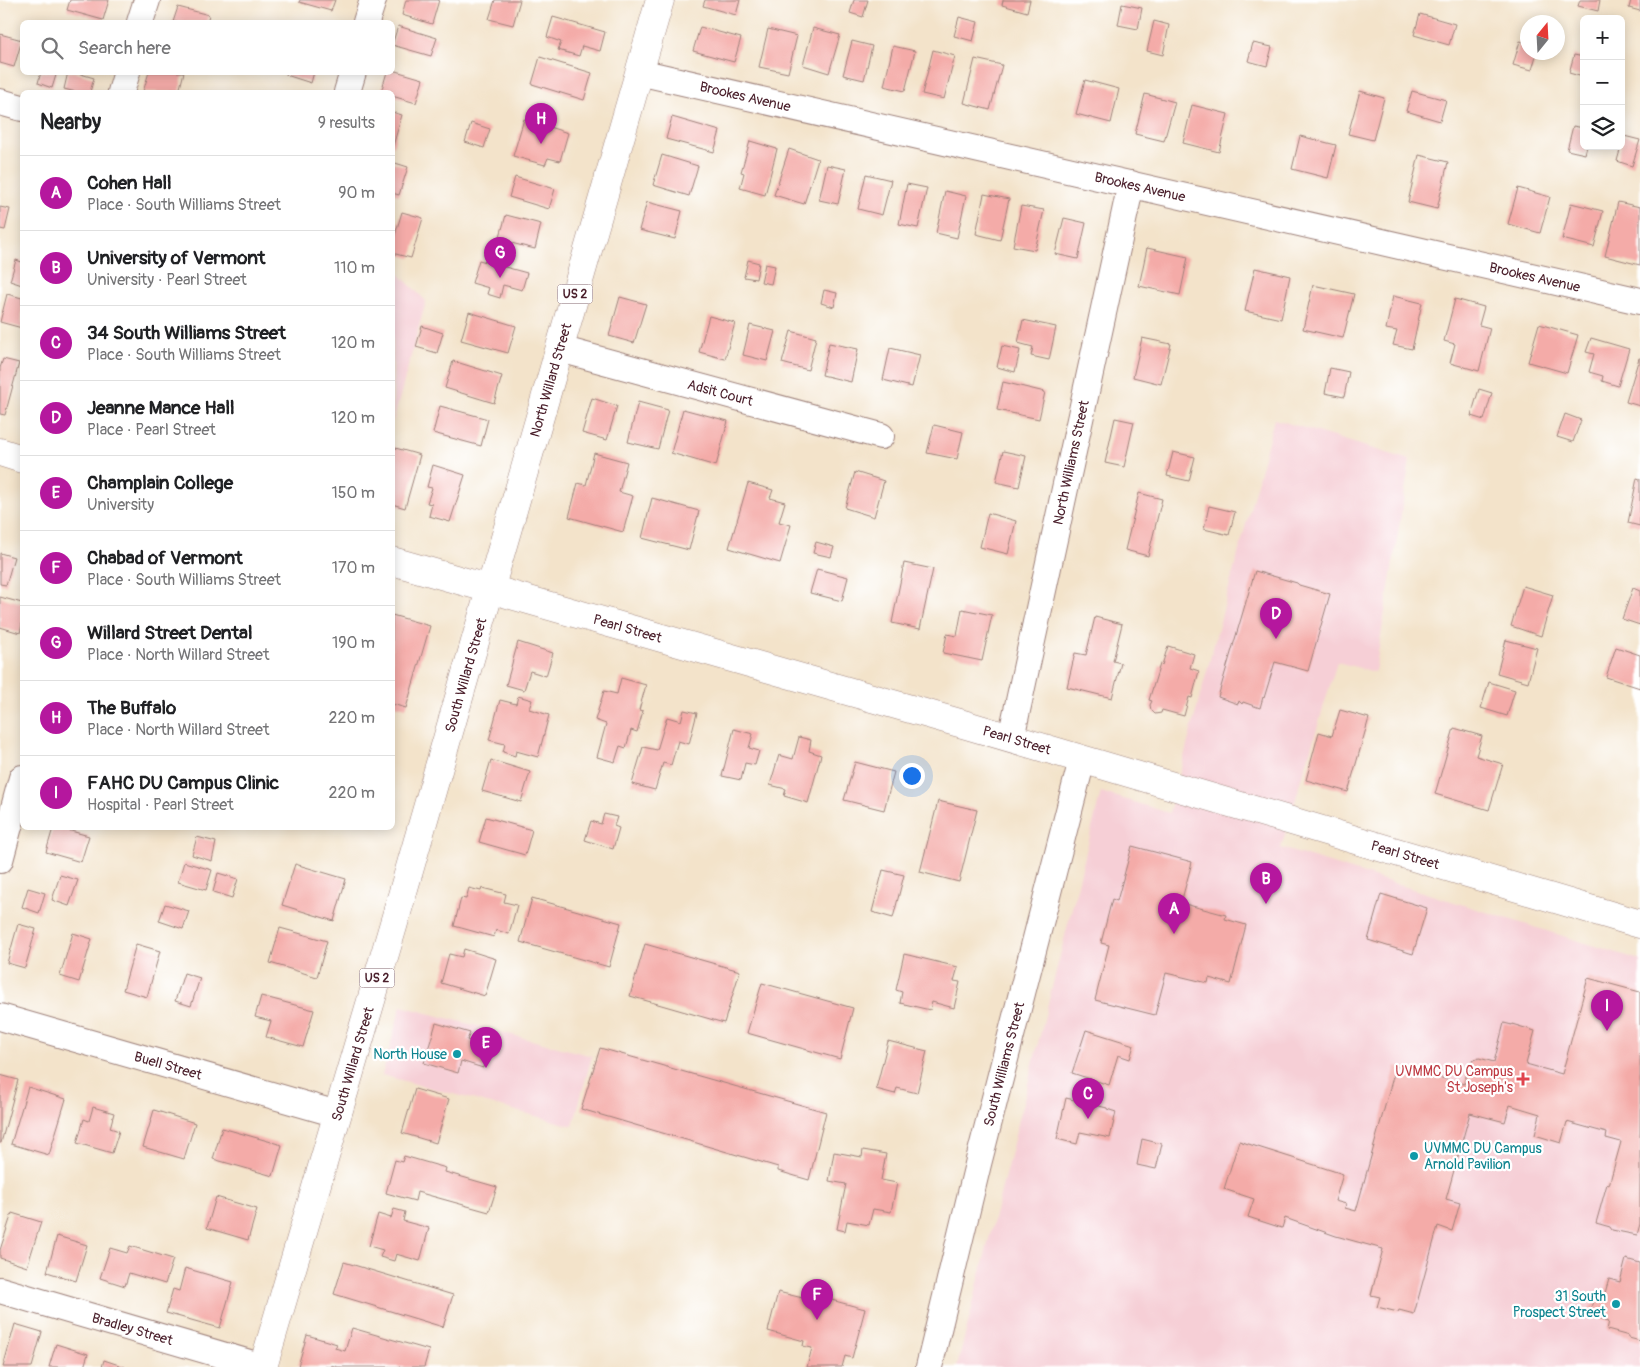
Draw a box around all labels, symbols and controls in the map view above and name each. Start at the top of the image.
north arrow [1520,15,1565,60]
map controls [1580,15,1625,150]
button: + [1580,15,1625,60]
search box [20,20,395,75]
icon: search [38,34,66,62]
text: Search here [78,36,171,60]
button: − [1580,60,1625,105]
street label: Brookes Avenue [698,78,793,115]
pin: H [525,103,557,144]
button: layers [1580,105,1625,150]
text: Nearby [40,109,101,136]
text: 9 results [318,113,375,133]
street label: Brookes Avenue [1093,168,1187,205]
text: Cohen Hall [87,171,172,195]
text: A [51,183,61,203]
text: 90 m [338,183,375,203]
text: Place · South Williams Street [87,195,281,215]
pin: G [484,237,516,278]
text: University of Vermont [87,246,265,270]
text: B [51,258,61,278]
text: 110 m [334,258,375,278]
street label: Brookes Avenue [1488,258,1582,296]
text: University · Pearl Street [87,270,247,290]
road number: US 2 [558,284,592,304]
text: 34 South Williams Street [87,321,286,345]
street label: North Willard Street [526,321,575,439]
text: C [51,333,61,353]
text: 120 m [331,333,375,353]
text: Place · South Williams Street [87,345,281,365]
street label: Adsit Court [686,375,755,410]
text: Jeanne Mance Hall [87,396,234,420]
street label: North Williams Street [1049,398,1093,526]
text: D [51,408,61,428]
text: 120 m [331,408,375,428]
text: Place · Pearl Street [87,420,216,440]
text: Champlain College [87,471,233,495]
text: E [52,483,60,503]
text: 150 m [331,483,375,503]
text: University [87,495,154,515]
text: Chabad of Vermont [87,546,243,570]
text: F [51,558,61,578]
text: 170 m [332,558,375,578]
text: Place · South Williams Street [87,570,281,590]
pin: D [1260,598,1292,639]
street label: Pearl Street [591,610,664,646]
street label: South Willard Street [441,615,490,734]
text: Willard Street Dental [87,621,252,645]
text: G [51,633,61,653]
text: 190 m [332,633,375,653]
text: Place · North Willard Street [87,645,269,665]
text: The Buffalo [87,696,176,720]
text: H [51,708,61,728]
text: 220 m [329,708,375,728]
text: Place · North Willard Street [87,720,269,740]
street label: Pearl Street [981,722,1053,758]
your location [899,763,925,789]
text: FAHC DU Campus Clinic [87,771,279,795]
text: I [54,783,58,803]
text: 220 m [329,783,375,803]
text: Hospital · Pearl Street [87,795,234,815]
street label: Pearl Street [1369,837,1442,873]
pin: B [1250,863,1282,904]
pin: A [1158,893,1190,934]
road number: US 2 [360,968,394,988]
pin: I [1591,990,1623,1031]
street label: South Williams Street [980,1000,1028,1128]
street label: South Willard Street [328,1004,377,1123]
pin: E [470,1027,502,1068]
place label: North House [373,1046,447,1063]
street label: Buell Street [132,1048,204,1083]
marker: North House [451,1048,463,1060]
place label: UVMMC DU Campus St Joseph's [1395,1063,1514,1096]
marker: UVMMC DU Campus St Joseph's [1517,1073,1529,1085]
pin: C [1072,1078,1104,1119]
place label: UVMMC DU Campus Arnold Pavilion [1424,1140,1543,1173]
marker: UVMMC DU Campus Arnold Pavilion [1408,1150,1420,1162]
pin: F [801,1279,833,1320]
place label: 31 South Prospect Street [1513,1288,1606,1321]
marker: 31 South Prospect Street [1610,1298,1622,1310]
street label: Bradley Street [90,1309,175,1349]

